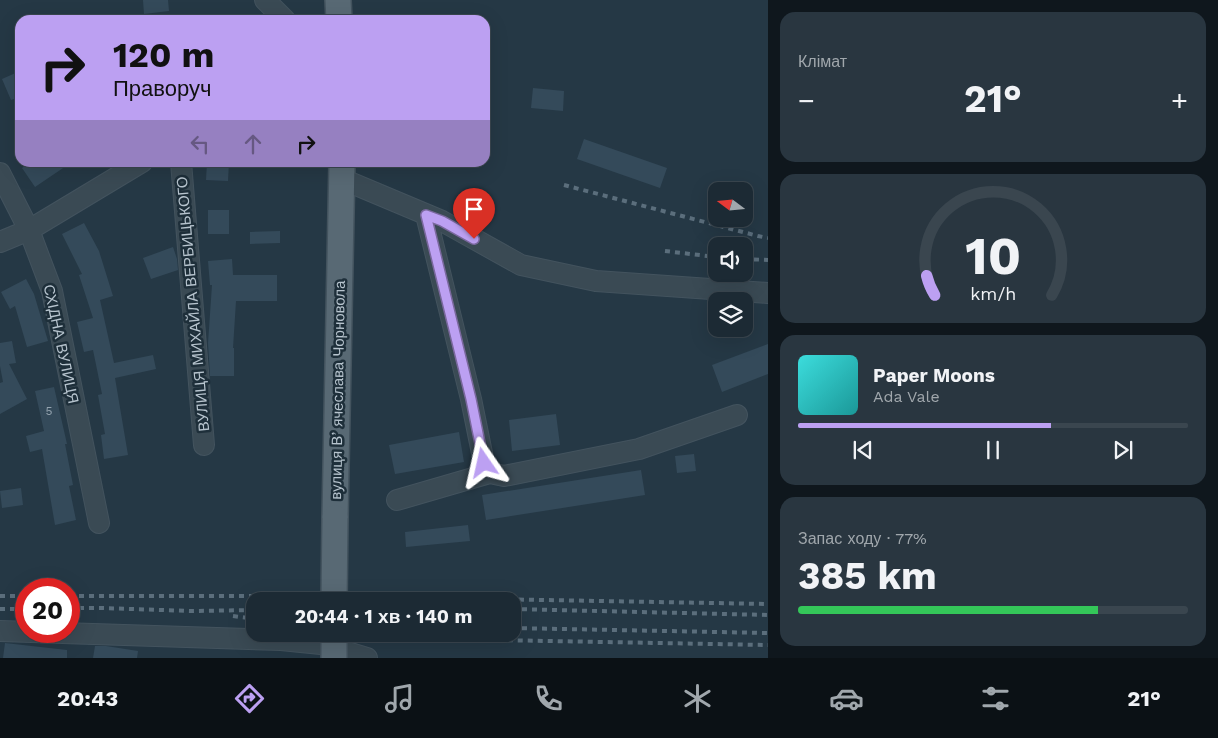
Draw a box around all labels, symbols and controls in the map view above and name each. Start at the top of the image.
text: 120 m [113,34,214,76]
icon: right [30,35,95,100]
text: Клімат [798,52,847,71]
text: Праворуч [113,76,211,101]
text: 21° [964,77,1022,121]
text: − [798,84,815,117]
text: + [1171,84,1188,117]
icon: left [186,130,214,158]
icon: ahead [239,130,267,158]
icon: right [292,130,320,158]
street label: ВУЛИЦЯ МИХАЙЛА ВЕРБИЦЬКОГО [173,176,213,432]
north arrow [708,182,752,228]
map controls [708,182,753,337]
pin [453,188,495,239]
icon: arrive [460,195,488,223]
text: 10 [965,226,1021,287]
button: sound [708,237,753,282]
street label: вулиця Вʼячеслава Чорновола [327,280,349,500]
street label: СХІДНА ВУЛИЦЯ [40,283,82,405]
text: km/h [970,283,1016,304]
button: layers [708,292,753,337]
text: Paper Moons [873,364,995,387]
text: Ada Vale [873,387,940,406]
house number: 5 [46,404,53,418]
position arrow [457,436,509,488]
icon: previous [849,436,877,464]
icon: pause [979,436,1007,464]
icon: next [1109,436,1137,464]
text: Запас ходу · 77% [798,529,927,548]
text: 385 km [798,554,937,598]
speed limit sign: 20 [15,578,80,643]
text: 20:44 · 1 хв · 140 m [295,605,472,628]
icon: directions [232,681,267,716]
icon: music [382,681,417,716]
icon: phone [531,681,566,716]
icon: climate [680,681,715,716]
icon: car [829,681,864,716]
icon: filters [978,681,1013,716]
text: 20:43 [57,686,118,711]
text: 21° [1127,686,1161,711]

